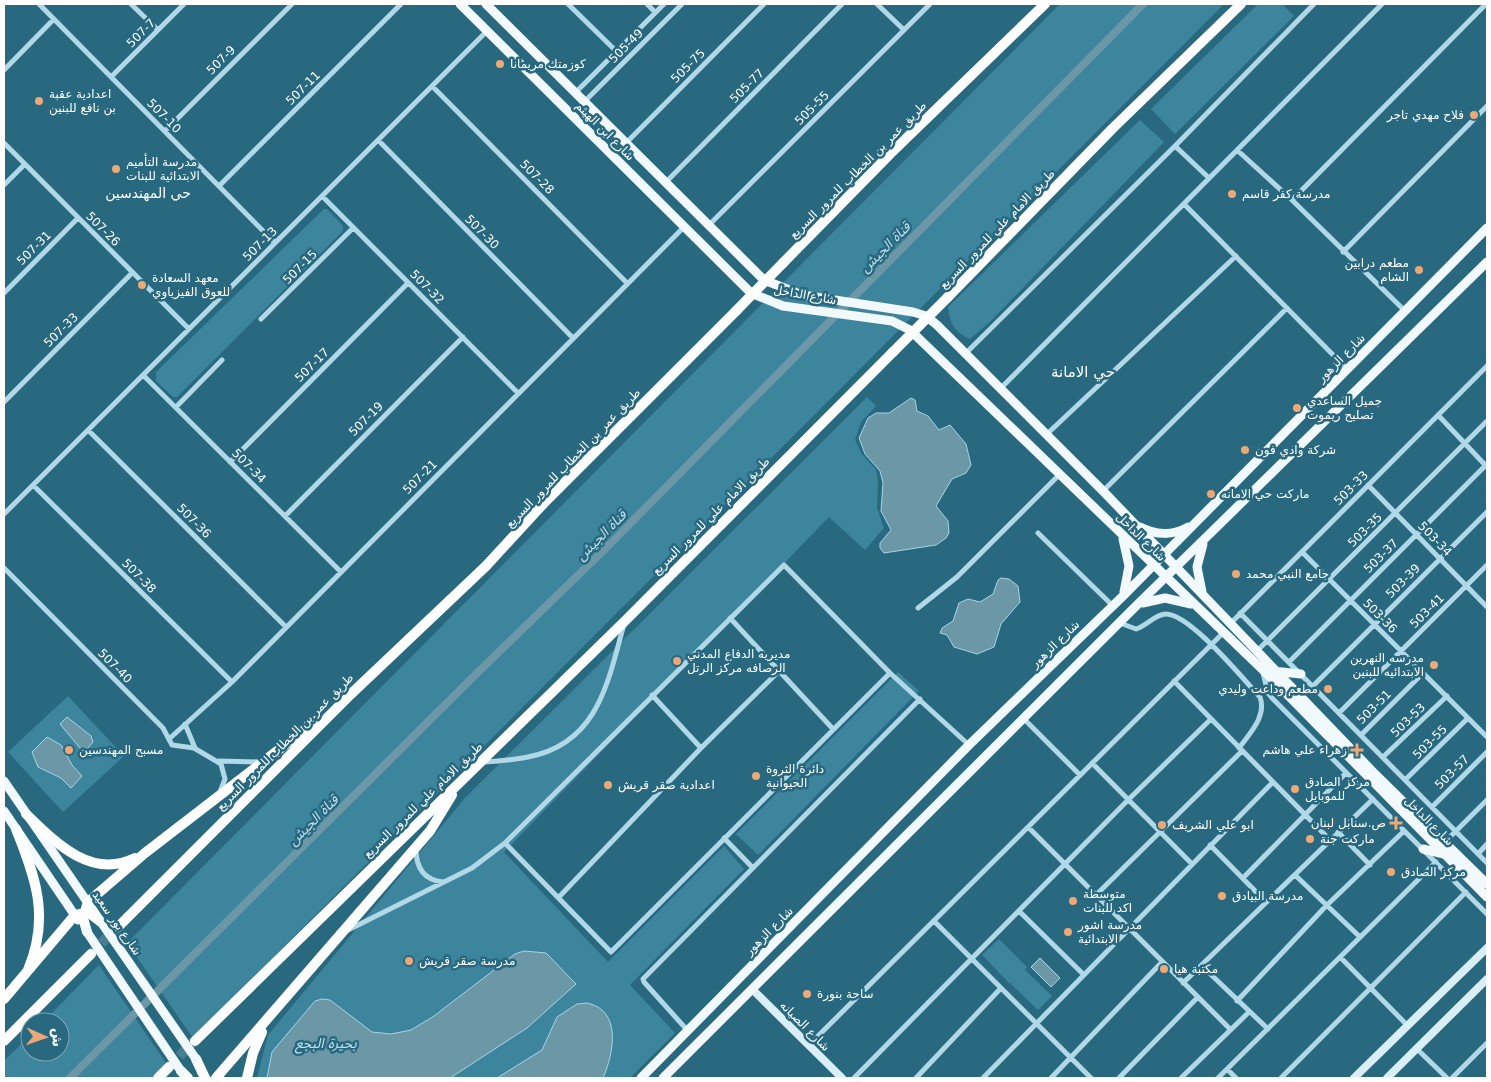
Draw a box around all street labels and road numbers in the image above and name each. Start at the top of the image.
street label: 507-7 [124,16,158,50]
street label: 505-49 [606,26,646,66]
street label: 507-9 [204,43,238,77]
street label: 505-75 [668,46,708,86]
street label: 505-77 [727,66,767,106]
street label: 507-11 [283,68,323,108]
street label: 505-55 [792,88,832,128]
street label: 507-10 [144,96,184,136]
street label: شارع ابن الهيثم [572,99,637,164]
street label: طريق عمر بن الخطاب للمرور السريع [787,99,930,242]
street label: 507-28 [517,157,557,197]
street label: طريق الامام علي للمرور السريع [936,166,1058,292]
street label: 507-26 [83,209,123,249]
street label: 507-30 [462,212,502,252]
street label: 507-13 [240,224,280,264]
street label: 507-31 [14,228,54,268]
street label: 507-15 [280,247,320,287]
street label: 507-32 [407,267,447,307]
street label: شارع الداخل [772,283,838,308]
street label: 507-33 [41,310,81,350]
street label: شارع الزهور [1313,331,1369,386]
street label: 507-17 [292,345,332,385]
street label: طريق عمر بن الخطاب للمرور السريع [503,385,644,531]
street label: 507-19 [346,399,386,439]
street label: 507-34 [229,446,269,486]
street label: طريق الامام علي للمرور السريع [649,454,773,578]
street label: 507-21 [400,457,440,497]
street label: 503-33 [1331,468,1371,508]
street label: 507-36 [174,501,214,541]
street label: شارع الداخل [1113,510,1169,565]
street label: 503-35 [1345,510,1385,550]
street label: 503-34 [1415,519,1455,559]
street label: 503-37 [1361,536,1401,576]
street label: 507-38 [119,556,159,596]
street label: 503-39 [1383,561,1423,601]
street label: 503-41 [1407,591,1447,631]
street label: 503-36 [1360,596,1400,636]
street label: شارع الزهور [1027,617,1083,672]
street label: 507-40 [95,646,135,686]
street label: طريق عمر بن الخطاب للمرور السريع [214,671,357,814]
street label: 503-51 [1354,687,1394,727]
street label: 503-53 [1388,700,1428,740]
street label: 503-55 [1410,722,1450,762]
street label: طريق الامام علي للمرور السريع [360,739,486,861]
street label: 503-57 [1432,752,1472,792]
street label: شارع الداخل [1401,794,1456,849]
street label: شارع بور سعيد [89,888,144,958]
street label: شارع الزهور [741,904,797,959]
street label: شارع الصيانه [776,998,833,1055]

